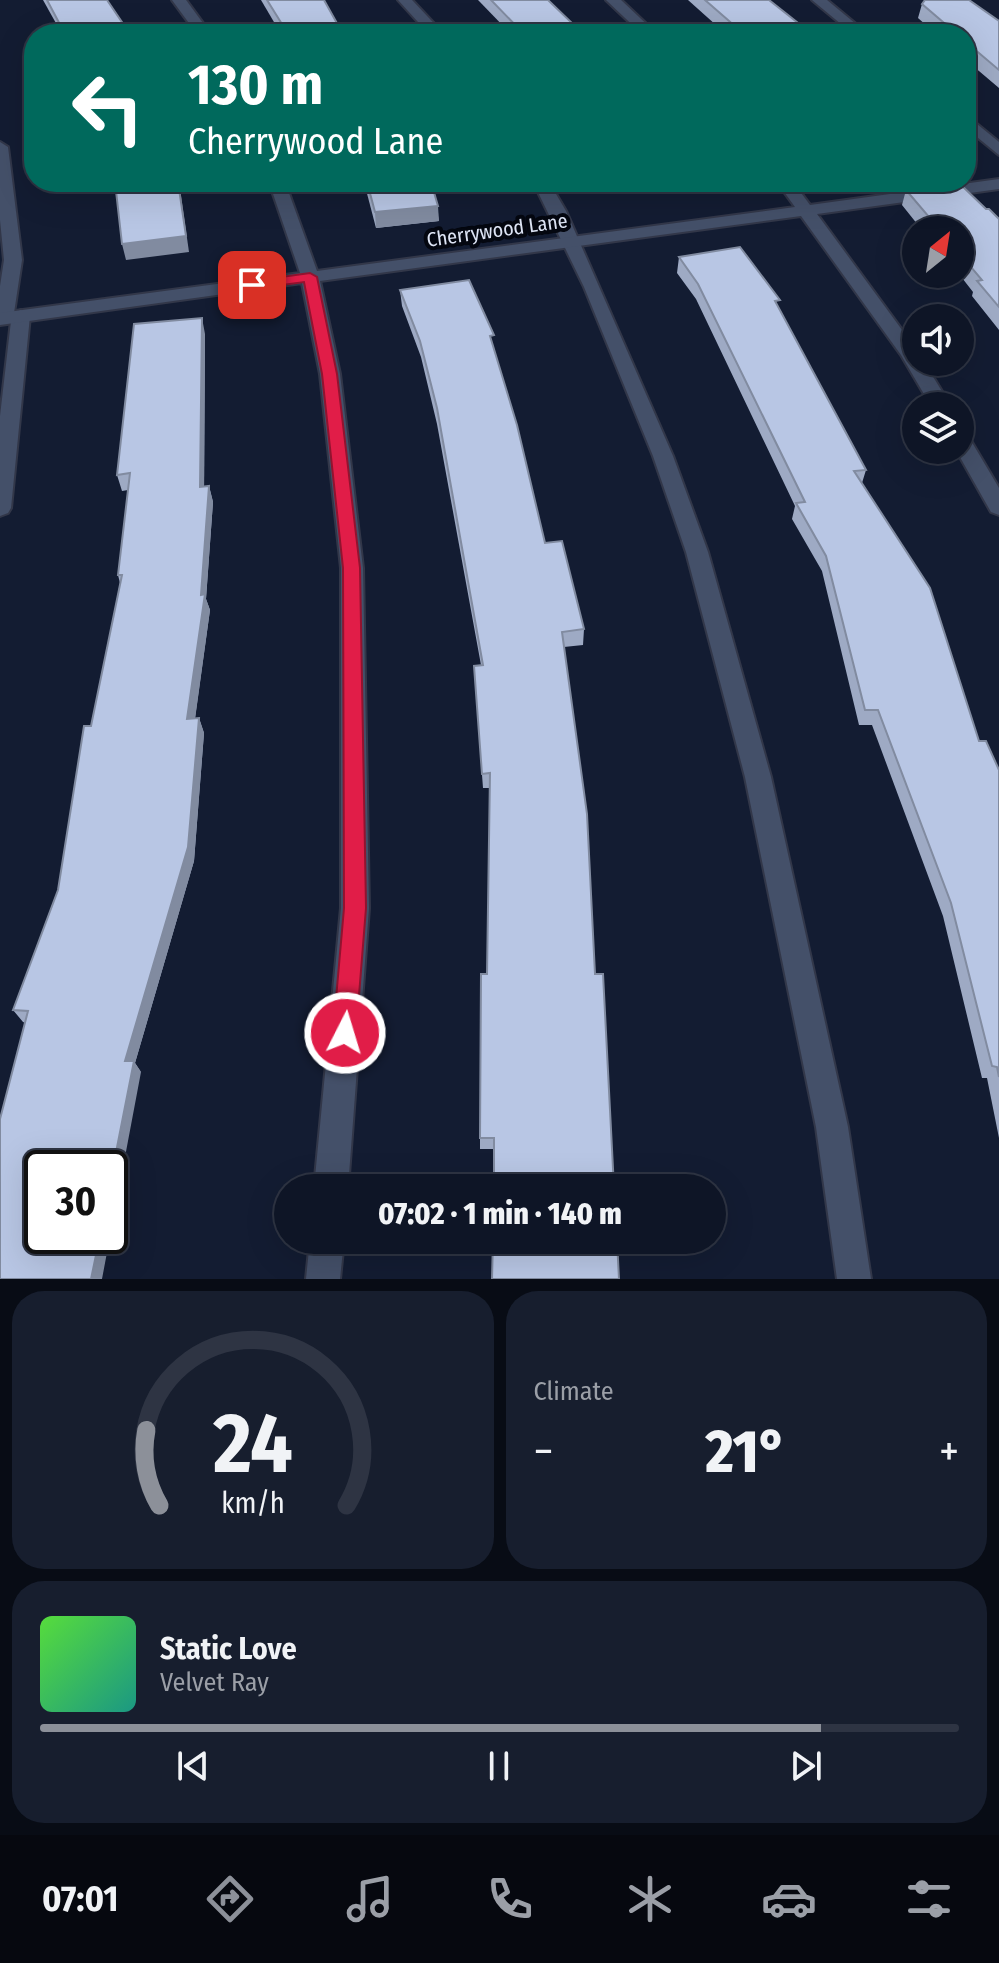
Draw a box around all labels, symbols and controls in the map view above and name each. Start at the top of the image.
text: 130 m [188,52,323,119]
icon: left [56,56,160,160]
text: Cherrywood Lane [188,120,443,164]
street label: Cherrywood Lane [425,208,569,252]
north arrow [902,216,974,288]
map controls [902,216,974,464]
pin [218,251,286,319]
icon: arrive [230,263,274,307]
button: sound [902,304,974,376]
button: layers [902,392,974,464]
position arrow [303,991,387,1075]
speed limit sign: 30 [24,1150,128,1254]
text: 07:02 · 1 min · 140 m [378,1196,622,1232]
text: Climate [534,1376,614,1407]
text: 24 [212,1394,293,1494]
text: 21° [706,1416,787,1488]
text: − [534,1425,553,1478]
text: + [939,1425,959,1478]
text: km/h [221,1486,285,1521]
text: Static Love [160,1631,297,1667]
text: Velvet Ray [160,1667,269,1698]
icon: previous [171,1744,215,1788]
icon: pause [477,1744,521,1788]
icon: next [784,1744,828,1788]
icon: directions [202,1871,258,1927]
icon: music [342,1871,398,1927]
icon: phone [482,1871,538,1927]
icon: climate [622,1871,678,1927]
icon: car [761,1871,817,1927]
icon: filters [901,1871,957,1927]
text: 07:01 [42,1877,119,1921]

